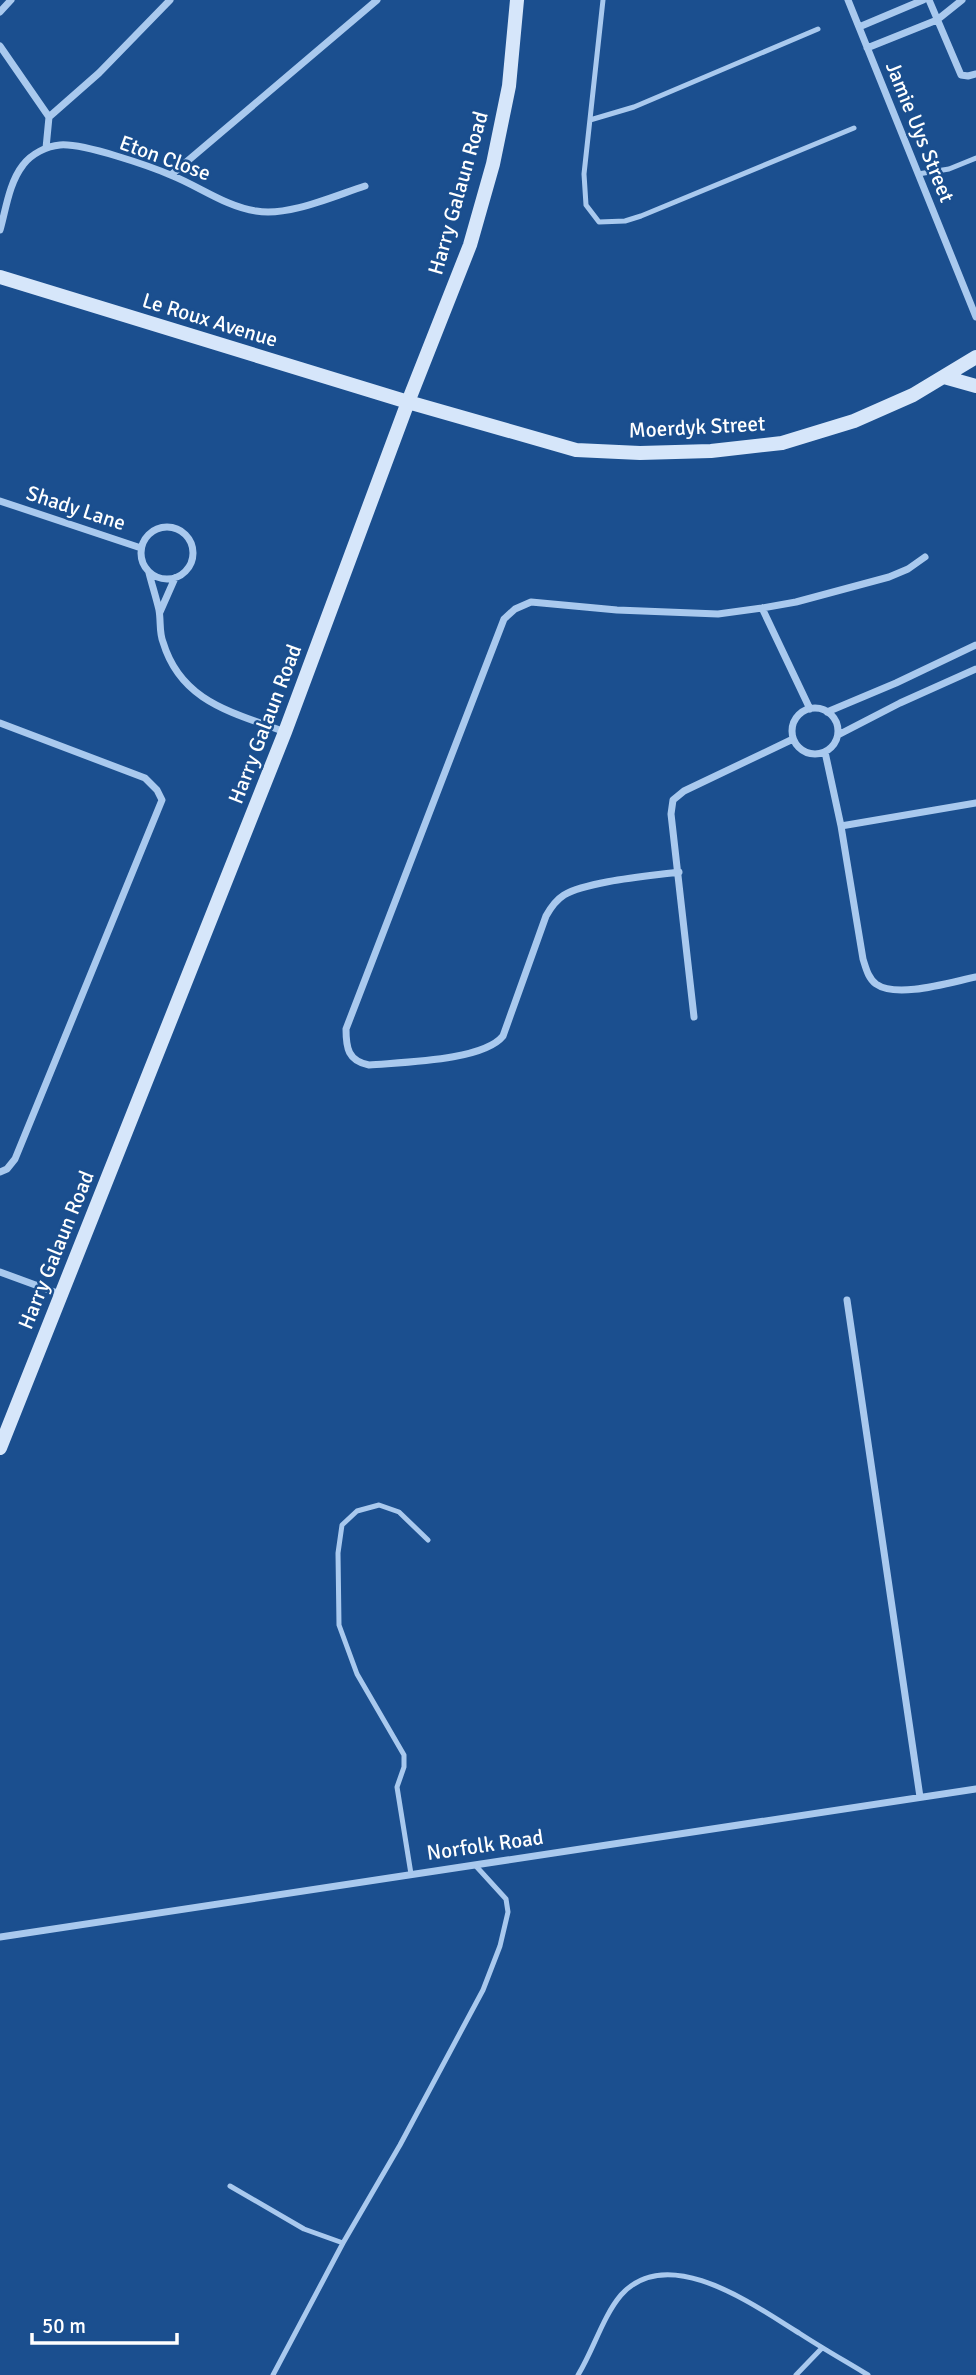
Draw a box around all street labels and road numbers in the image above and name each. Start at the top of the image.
street label: Jamie Uys Street [880,58,960,206]
street label: Harry Galaun Road [422,108,494,278]
street label: Eton Close [116,130,214,186]
street label: Le Roux Avenue [139,287,281,353]
street label: Moerdyk Street [628,410,766,444]
street label: Shady Lane [23,480,129,536]
street label: Harry Galaun Road [223,641,307,807]
street label: Harry Galaun Road [12,1167,100,1333]
street label: Norfolk Road [425,1824,545,1866]

